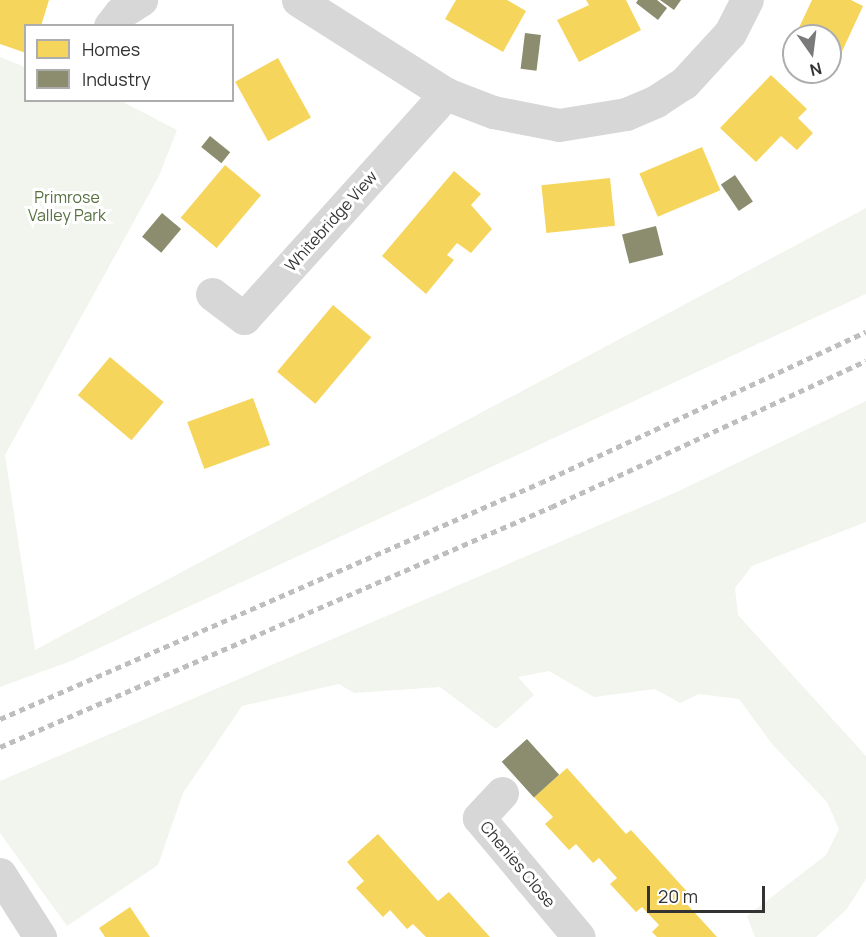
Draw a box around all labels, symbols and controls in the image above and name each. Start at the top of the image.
legend [24,24,234,102]
north arrow [782,24,842,84]
text: Homes [82,37,140,61]
text: N [808,57,824,82]
text: Industry [82,67,151,91]
street label: Whitebridge View [281,167,381,275]
park label: Primrose Valley Park [28,187,106,225]
street label: Chenies Close [476,817,560,911]
scale bar [650,874,768,912]
text: 20 m [658,884,698,908]

